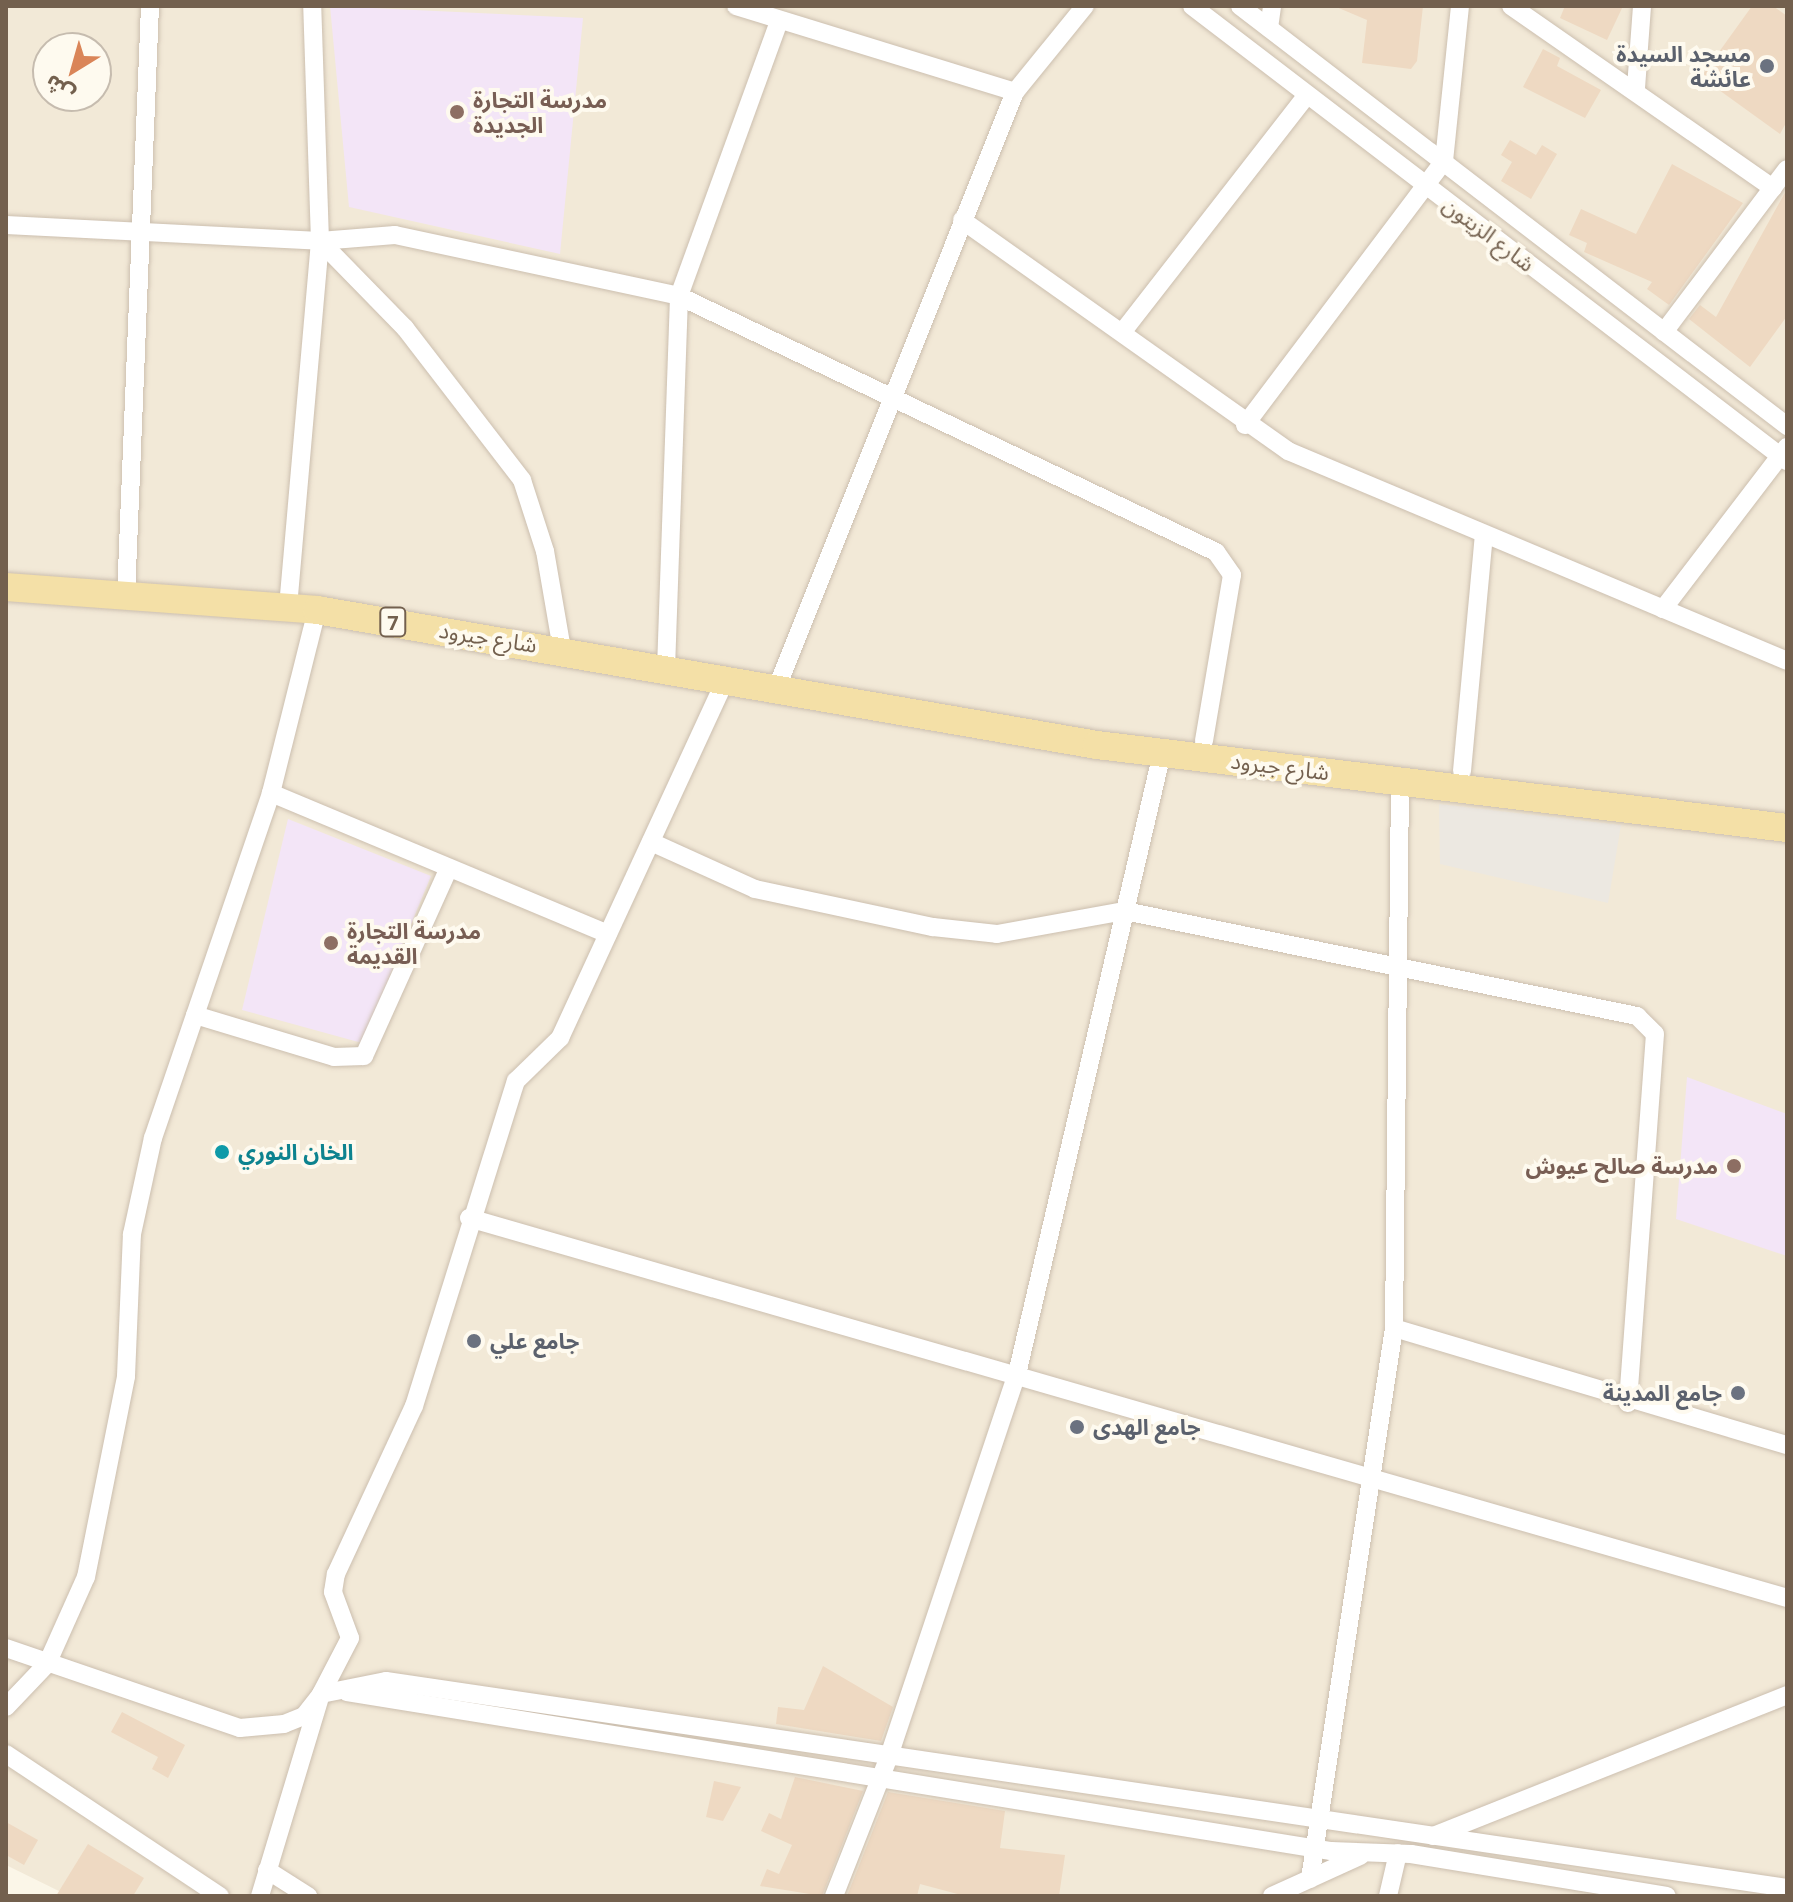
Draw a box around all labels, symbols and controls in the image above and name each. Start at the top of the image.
north arrow [32,32,112,112]
place label: مسجد السيدة عائشة [1616,40,1751,92]
marker: مسجد السيدة عائشة [1758,57,1776,75]
text: ش [38,69,80,111]
place label: مدرسة التجارة الجديدة [473,86,607,138]
marker: مدرسة التجارة الجديدة [448,103,466,121]
street label: شارع الزيتون [1438,191,1540,277]
road number: 7 [379,606,407,638]
street label: شارع جيرود [437,616,539,658]
street label: شارع جيرود [1229,747,1331,785]
place label: مدرسة التجارة القديمة [347,917,481,968]
marker: مدرسة التجارة القديمة [322,934,340,952]
place label: الخان النوري [238,1139,354,1165]
marker: الخان النوري [213,1143,231,1161]
place label: مدرسة صالح عيوش [1526,1153,1718,1179]
marker: مدرسة صالح عيوش [1725,1157,1743,1175]
place label: جامع علي [490,1328,579,1354]
marker: جامع علي [465,1332,483,1350]
place label: جامع المدينة [1603,1380,1722,1406]
marker: جامع المدينة [1729,1384,1747,1402]
place label: جامع الهدى [1093,1414,1201,1440]
marker: جامع الهدى [1068,1418,1086,1436]

